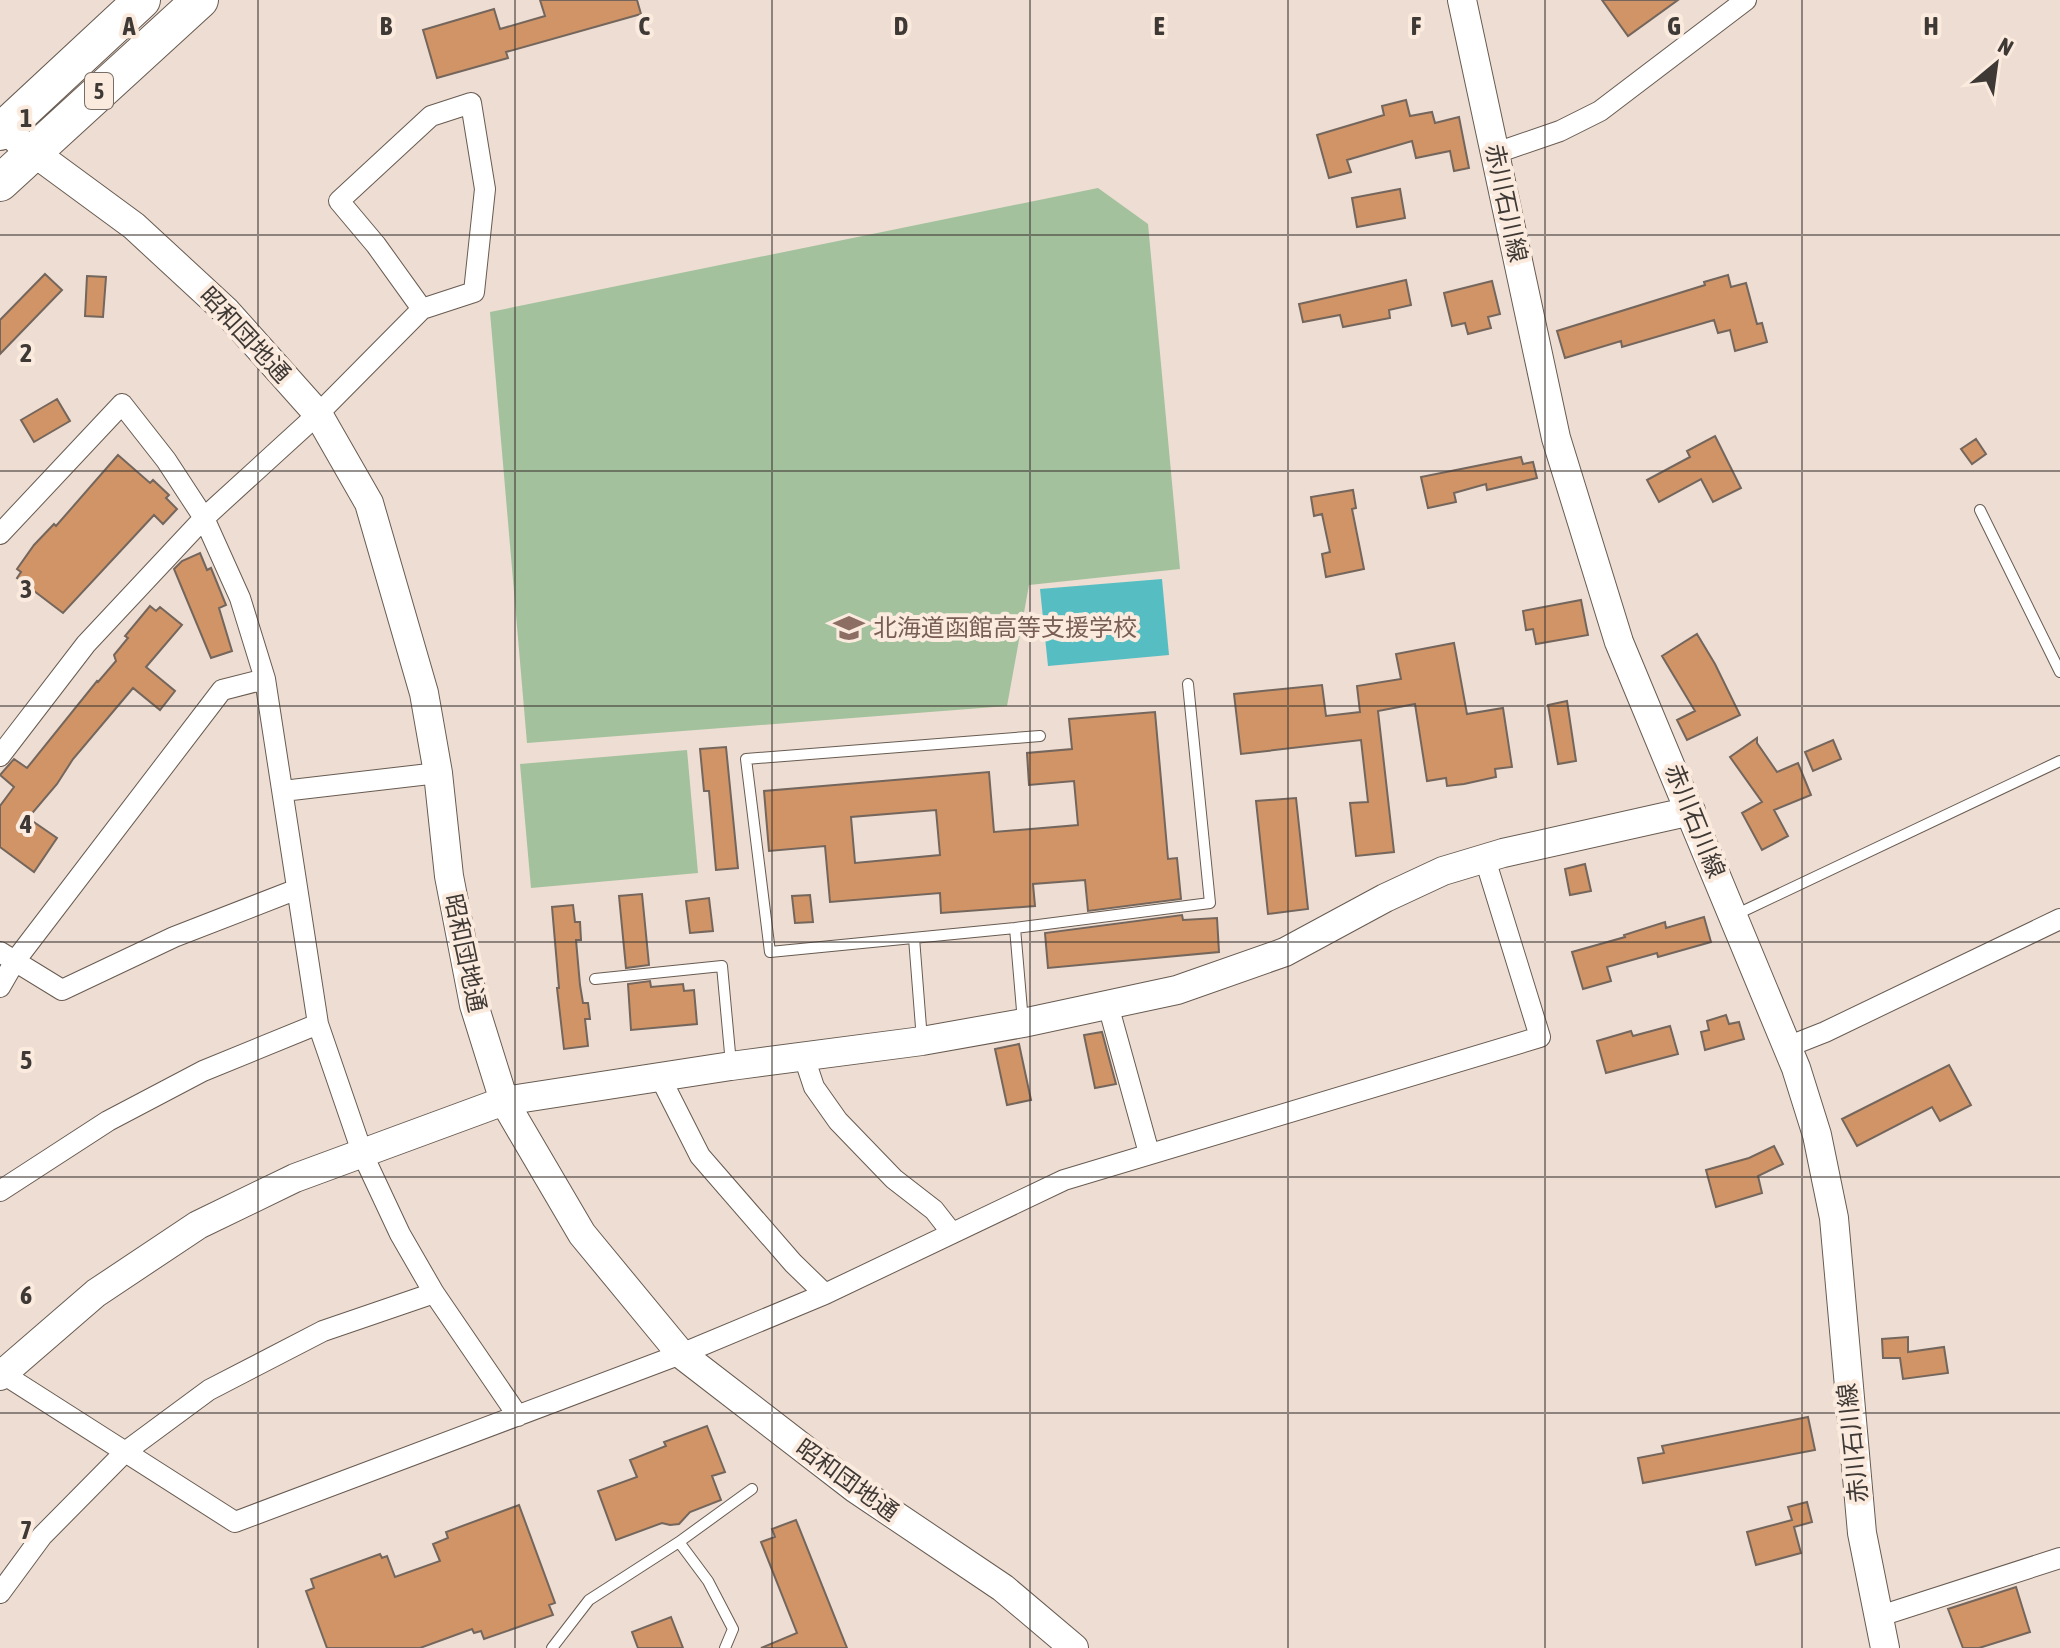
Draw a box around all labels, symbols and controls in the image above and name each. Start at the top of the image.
text: A [122,11,136,41]
text: B [380,11,393,41]
text: C [638,11,650,41]
text: D [894,11,908,41]
text: E [1153,11,1165,41]
text: F [1411,11,1422,41]
text: G [1667,11,1681,41]
text: H [1923,11,1939,41]
north arrow [1956,24,2036,104]
text: N [1994,32,2018,61]
road number: 5 [85,73,113,109]
text: 1 [20,103,32,133]
street label: 赤川石川線 [1481,141,1532,264]
street label: 昭和団地通 [195,282,296,388]
text: 2 [20,338,32,368]
text: 3 [20,574,32,604]
school or university icon: 北海道函館高等支援学校 [832,611,866,645]
place label: 北海道函館高等支援学校 [873,614,1137,641]
street label: 赤川石川線 [1660,760,1730,882]
text: 4 [19,809,32,839]
street label: 昭和団地通 [440,891,491,1014]
text: 5 [20,1045,32,1075]
text: 6 [20,1280,32,1310]
street label: 赤川石川線 [1833,1382,1872,1504]
street label: 昭和団地通 [791,1433,904,1526]
text: 7 [20,1515,32,1545]

